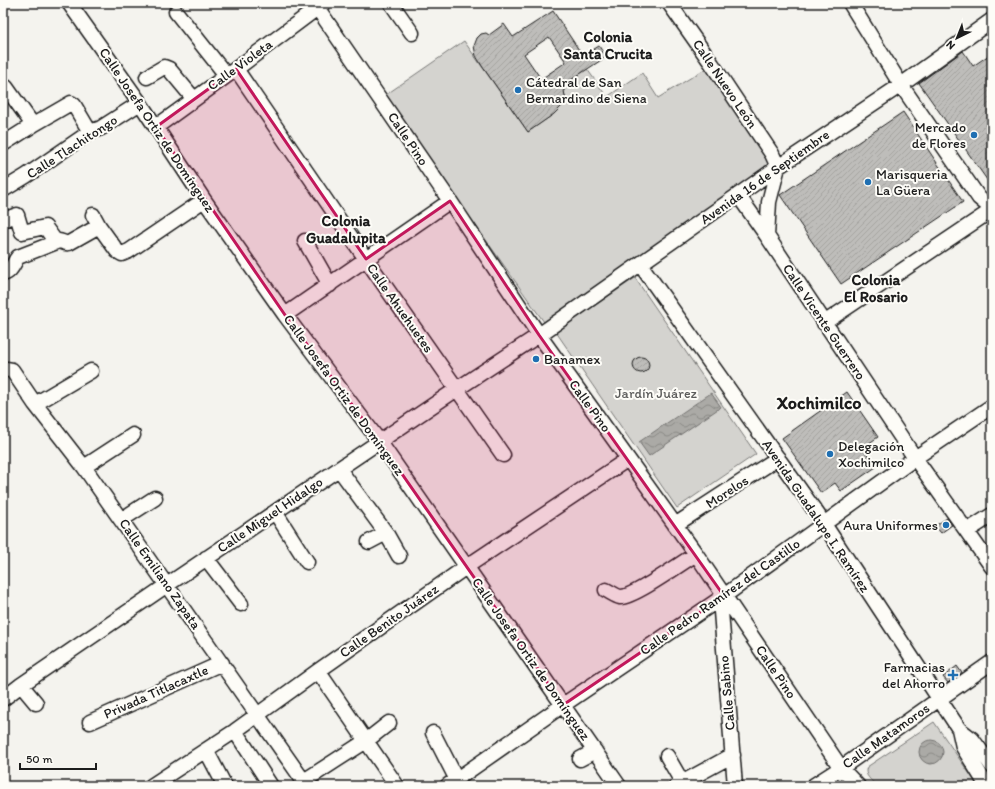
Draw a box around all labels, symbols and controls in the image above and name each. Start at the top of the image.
north arrow [937,18,977,58]
district label: Colonia Santa Crucita [564,28,653,63]
street label: Calle Violeta [204,35,276,94]
street label: Calle Nuevo León [689,36,761,132]
text: N [943,38,958,52]
street label: Calle Josefa Ortiz de Domínguez [95,44,219,216]
place label: Cátedral de San Bernardino de Siena [526,74,647,107]
marker: Cátedral de San Bernardino de Siena [513,85,523,95]
street label: Calle Pino [384,109,432,169]
street label: Calle Tlachitongo [23,111,121,183]
place label: Mercado de Flores [912,119,966,152]
street label: Avenida 16 de Septiembre [697,126,833,228]
marker: Mercado de Flores [969,130,979,140]
place label: Marisqueria La Güera [876,166,948,199]
marker: Marisqueria La Güera [863,177,873,187]
district label: Colonia Guadalupita [306,212,386,248]
street label: Calle Ahuehuetes [363,260,437,356]
street label: Calle Vicente Guerrero [779,261,869,383]
district label: Colonia El Rosario [844,271,908,306]
street label: Calle Josefa Ortiz de Domínguez [280,311,408,479]
place label: Banamex [544,351,600,368]
marker: Banamex [531,354,541,364]
street label: Calle Pino [565,376,615,436]
park label: Jardín Juárez [615,385,698,402]
district label: Xochimilco [777,392,861,414]
street label: Avenida Guadalupe I. Ramírez [758,436,874,596]
place label: Delegación Xochimilco [838,438,904,471]
marker: Delegación Xochimilco [825,449,835,459]
street label: Morelos [702,472,752,512]
street label: Calle Miguel Hidalgo [214,473,326,557]
street label: Calle Emiliano Zapata [115,515,205,633]
place label: Aura Uniformes [843,517,938,534]
marker: Aura Uniformes [941,520,951,530]
street label: Calle Pedro Ramírez del Castillo [637,535,803,659]
street label: Calle Josefa Ortiz de Domínguez [468,574,594,744]
street label: Calle Benito Juárez [336,580,442,662]
street label: Calle Pino [752,642,800,702]
street label: Calle Sabino [715,655,739,731]
place label: Farmacias del Ahorro [882,659,945,692]
street label: Privada Titlacaxtle [101,661,211,723]
marker: Farmacias del Ahorro [948,670,958,680]
street label: Calle Matamoros [839,700,933,772]
scale bar [20,745,96,771]
text: 50 m [26,752,52,766]

